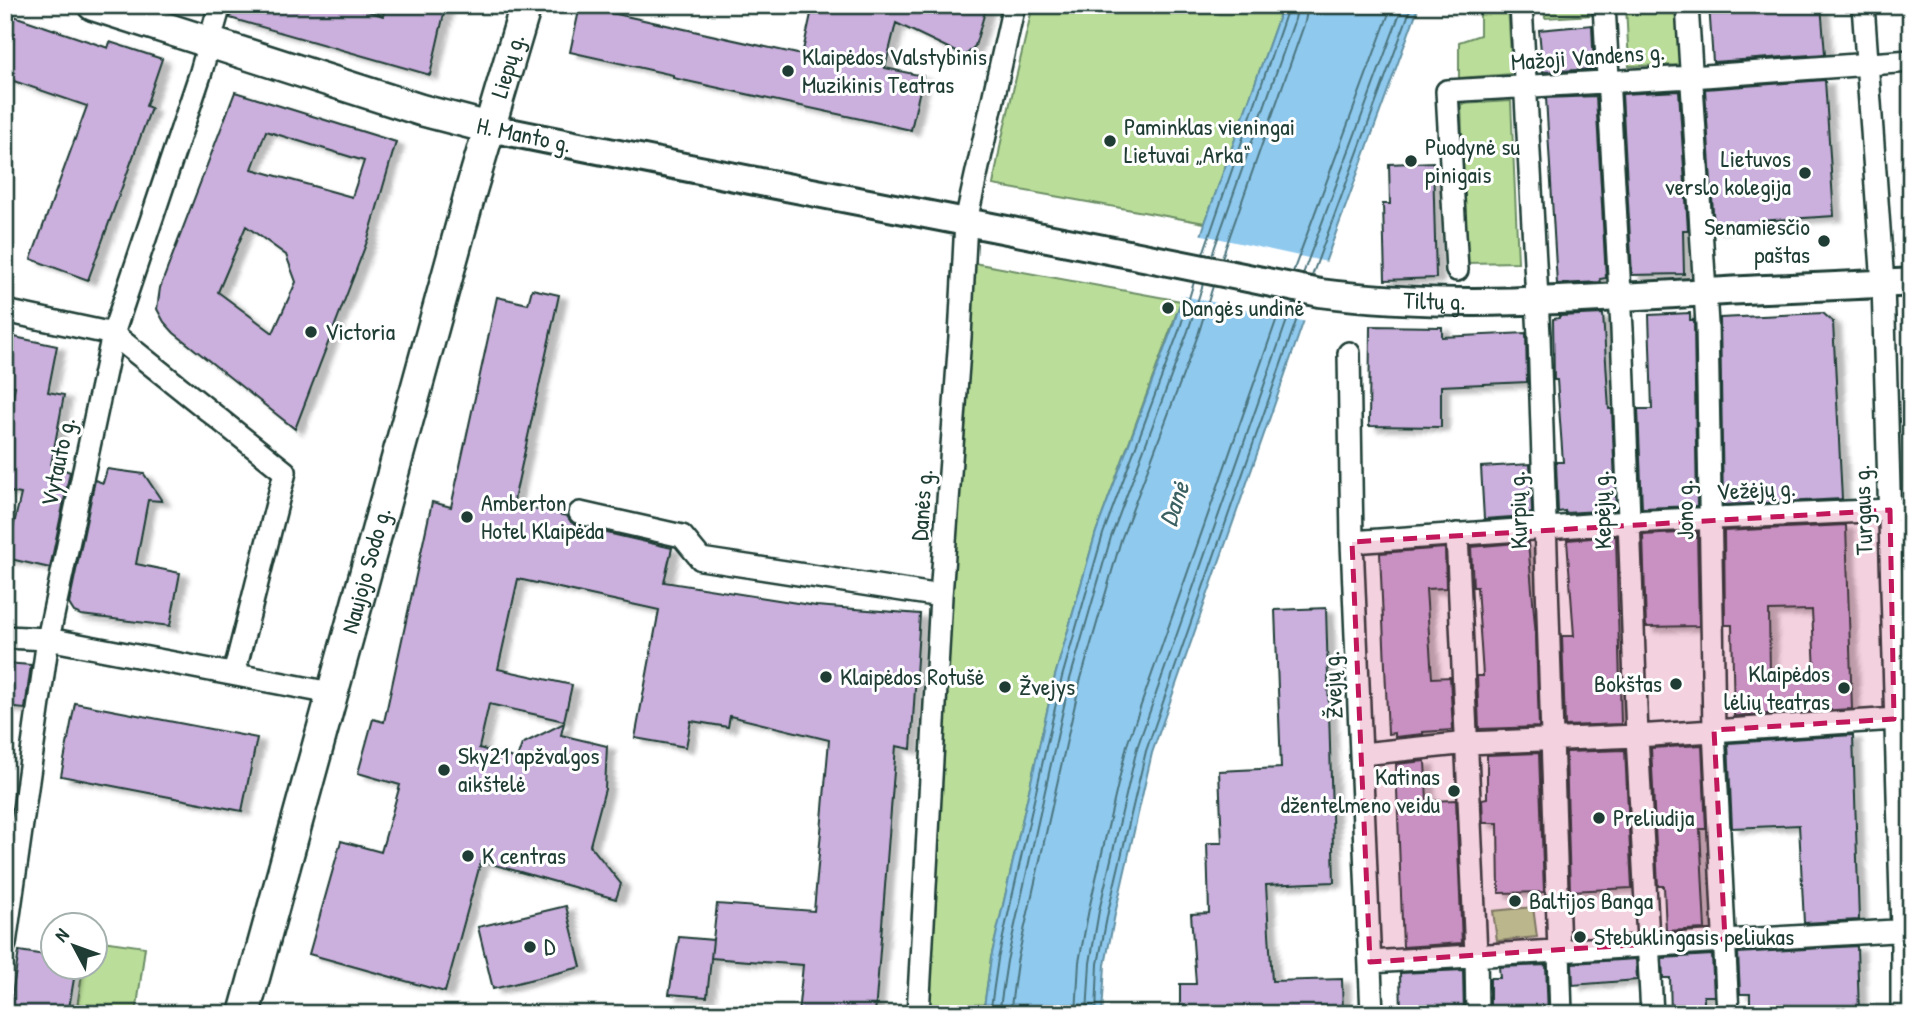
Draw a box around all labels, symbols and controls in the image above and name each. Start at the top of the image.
street label: Liepų g. [482,30,532,102]
street label: Mažoji Vandens g. [1510,35,1666,77]
place label: Klaipėdos Valstybinis Muzikinis Teatras [802,40,987,100]
marker: Klaipėdos Valstybinis Muzikinis Teatras [780,63,796,79]
street label: H. Manto g. [474,108,574,160]
place label: Paminklas vieningai Lietuvai „Arka“ [1124,110,1295,170]
place label: Puodynė su pinigais [1425,130,1520,190]
marker: Paminklas vieningai Lietuvai „Arka“ [1102,133,1118,149]
place label: Lietuvos verslo kolegija [1665,142,1791,202]
marker: Puodynė su pinigais [1403,153,1419,169]
marker: Lietuvos verslo kolegija [1797,165,1813,181]
place label: Senamiesčio paštas [1704,210,1810,270]
marker: Senamiesčio paštas [1816,233,1832,249]
street label: Tiltų g. [1403,283,1466,317]
place label: Dangės undinė [1182,291,1305,323]
marker: Dangės undinė [1160,300,1176,316]
place label: Victoria [325,315,395,347]
marker: Victoria [303,324,319,340]
street label: Vytauto g. [32,414,82,509]
street label: Turgaus g. [1844,464,1880,556]
street label: Danės g. [903,468,939,542]
street label: Kepėjų g. [1584,470,1618,550]
street label: Kurpių g. [1500,471,1534,550]
street label: Vežėjų g. [1715,471,1796,507]
water label: Danė [1150,475,1198,531]
street label: Jono g. [1667,480,1701,541]
place label: Amberton Hotel Klaipėda [481,486,604,546]
street label: Naujojo Sodo g. [333,504,398,637]
marker: Amberton Hotel Klaipėda [459,509,475,525]
street label: Žvejų g. [1314,650,1350,720]
place label: Klaipėdos lėlių teatras [1724,657,1830,717]
place label: Klaipėdos Rotušė [840,660,985,692]
place label: Bokštas [1594,667,1662,699]
marker: Klaipėdos Rotušė [818,669,834,685]
place label: Žvejys [1019,670,1075,702]
marker: Bokštas [1668,676,1684,692]
marker: Žvejys [997,679,1013,695]
marker: Klaipėdos lėlių teatras [1836,680,1852,696]
place label: Sky21 apžvalgos aikštelė [458,739,600,799]
place label: Katinas džentelmeno veidu [1280,760,1440,820]
marker: Sky21 apžvalgos aikštelė [436,762,452,778]
marker: Katinas džentelmeno veidu [1446,783,1462,799]
place label: Preliudija [1613,801,1694,833]
marker: Preliudija [1591,810,1607,826]
place label: K centras [482,839,566,871]
marker: K centras [460,848,476,864]
place label: Baltijos Banga [1529,884,1653,916]
marker: Baltijos Banga [1507,893,1523,909]
north arrow [38,911,108,981]
place label: Stebuklingasis peliukas [1594,920,1794,952]
text: N [48,923,74,947]
marker: Stebuklingasis peliukas [1572,929,1588,945]
place label: D [544,930,556,962]
marker: D [522,939,538,955]

